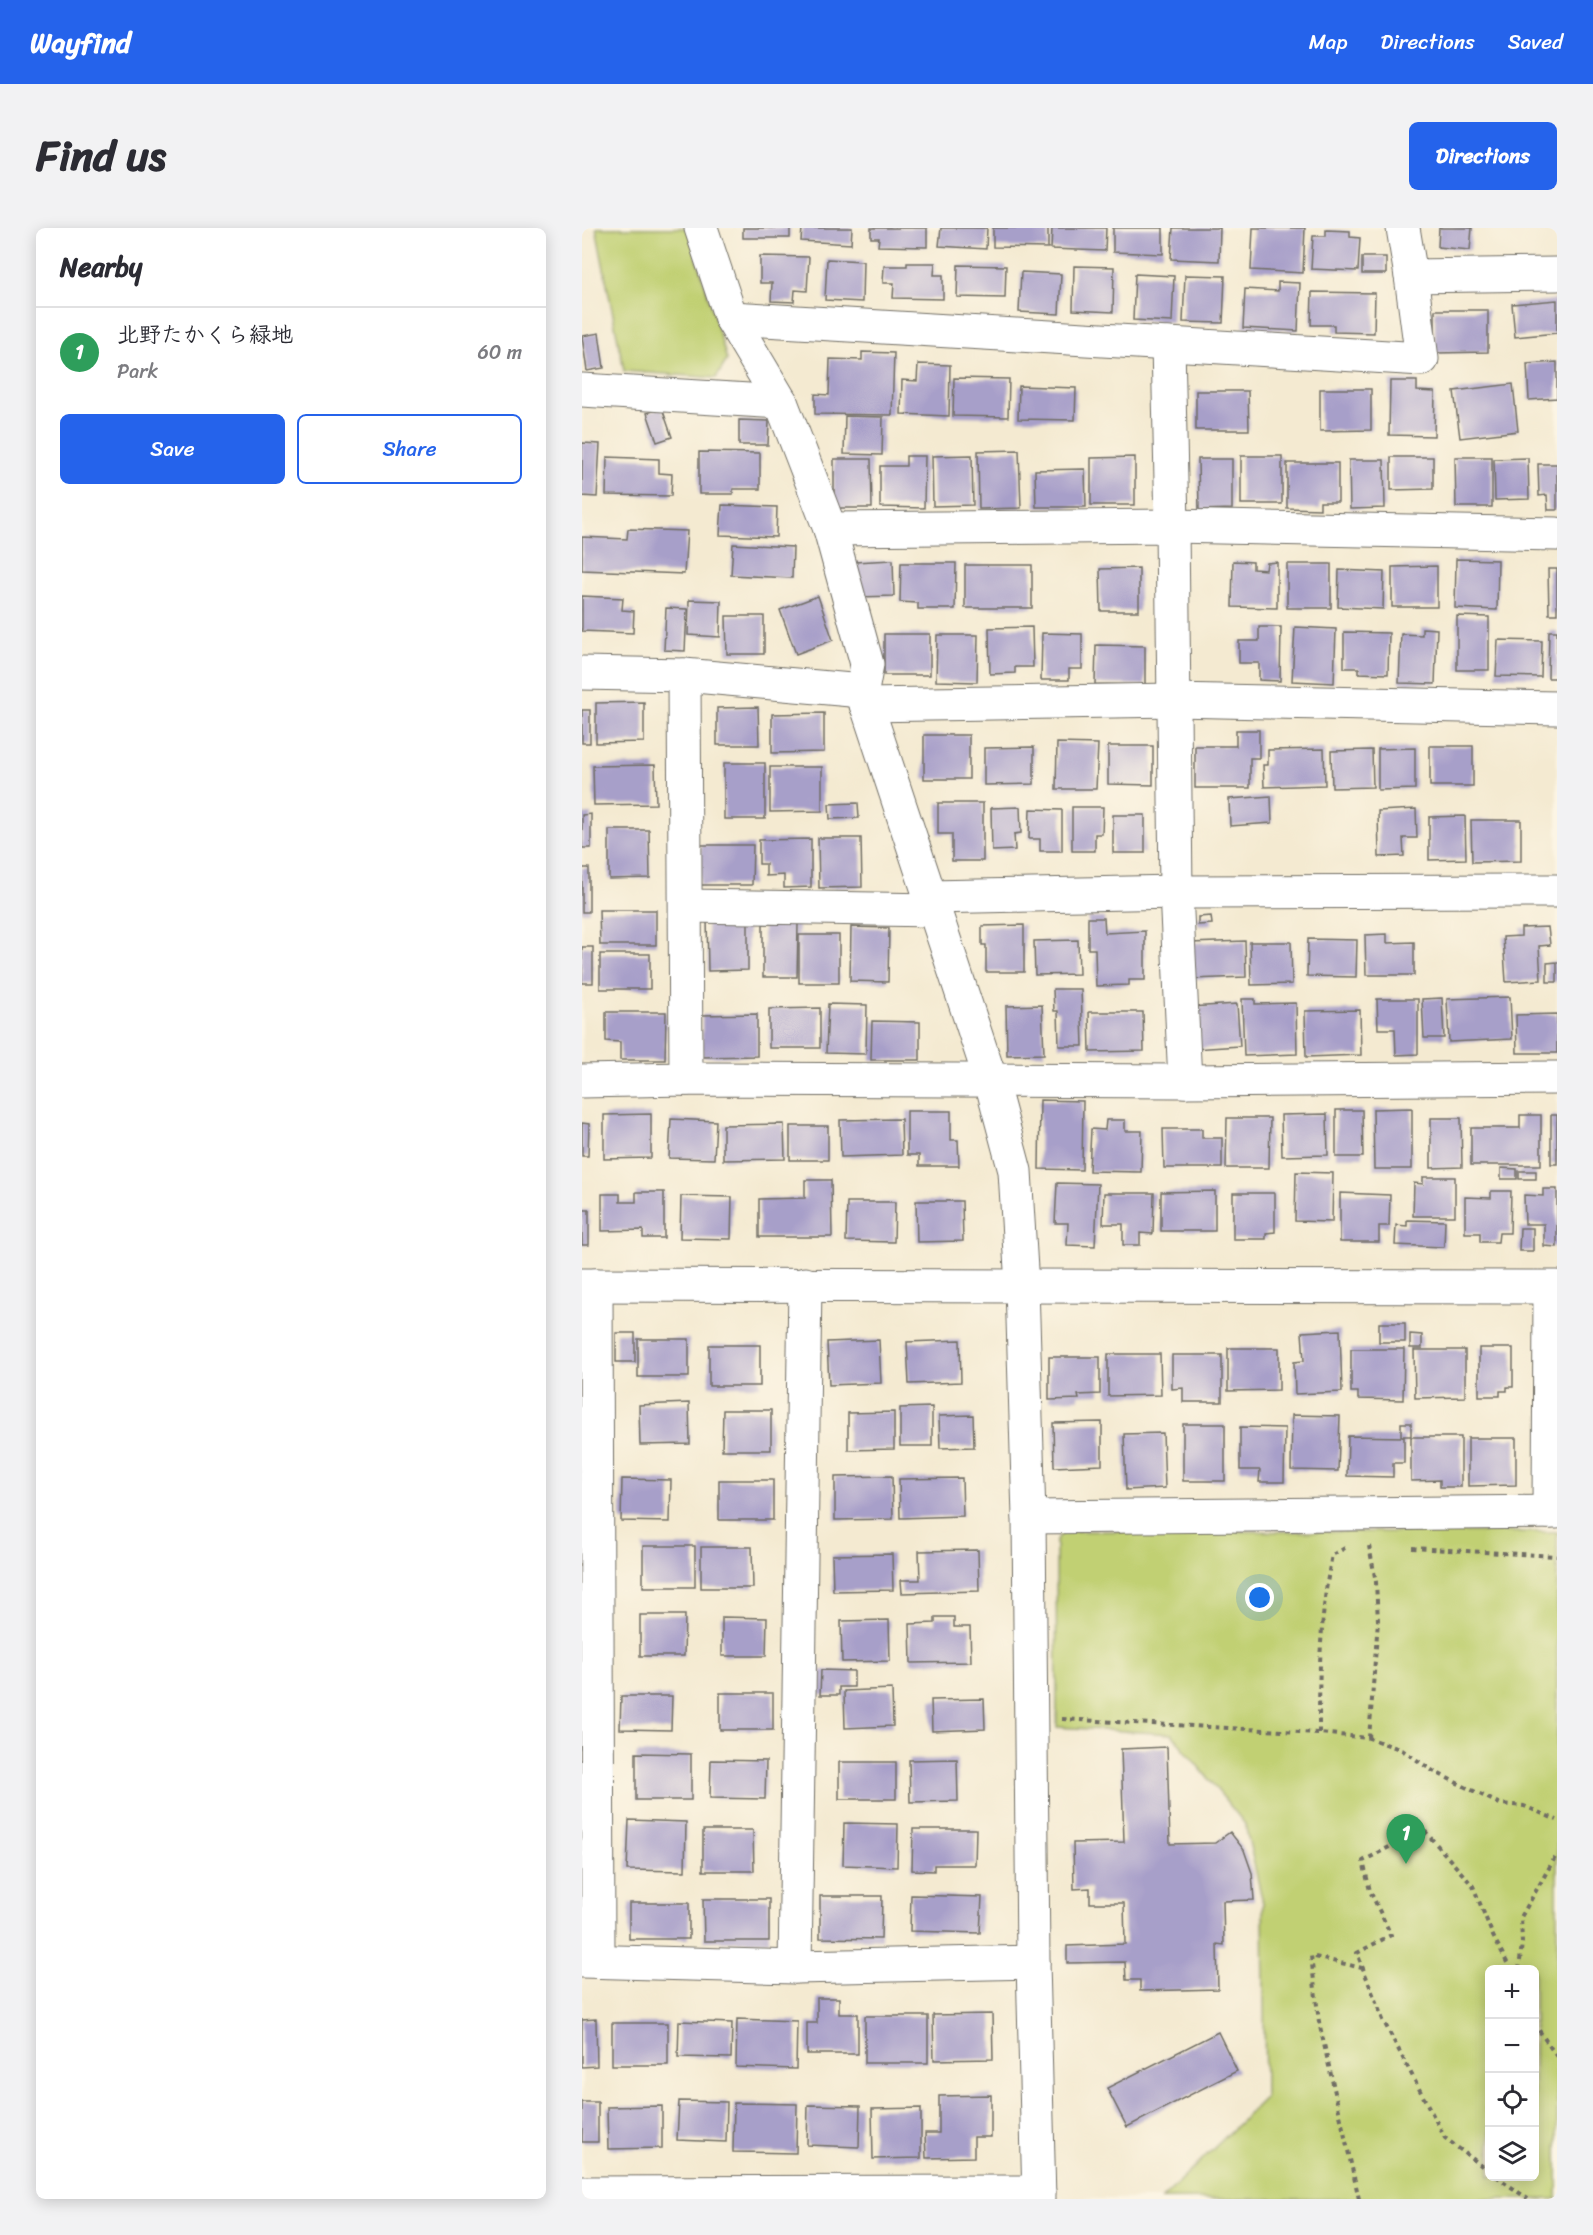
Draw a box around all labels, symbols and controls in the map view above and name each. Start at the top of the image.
text: Wayfind [30,18,131,67]
text: Map [1309,23,1347,61]
text: Directions [1380,23,1475,61]
text: Saved [1508,23,1563,61]
text: Find us [36,119,166,193]
button: Directions [1409,122,1557,190]
text: Nearby [60,244,142,290]
text: 北野たかくら緑地 [117,315,293,354]
text: 1 [75,335,84,370]
text: 60 m [477,335,522,370]
text: Park [117,354,158,389]
button: Save [60,414,285,484]
button: Share [297,414,522,484]
your location [1245,1583,1274,1612]
pin: 1 [1386,1814,1426,1864]
map controls [1485,1965,1539,2181]
button: + [1485,1965,1539,2019]
button: − [1485,2019,1539,2073]
button: locate [1485,2073,1539,2127]
button: layers [1485,2127,1539,2181]

